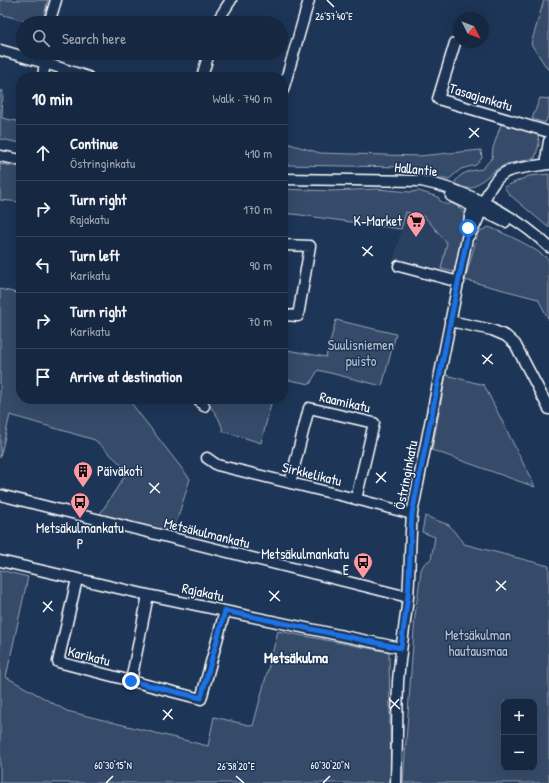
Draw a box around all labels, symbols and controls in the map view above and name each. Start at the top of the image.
text: 26°57'40"E [315,10,353,23]
north arrow [453,12,489,48]
search box [16,16,288,60]
icon: search [30,27,52,49]
text: Search here [62,28,126,49]
street label: Tasaajankatu [447,78,515,116]
text: 10 min [32,87,73,110]
text: Walk · 740 m [212,89,272,107]
text: Continue [70,133,118,154]
icon: ahead [32,142,54,164]
text: 410 m [245,144,272,162]
text: Östringinkatu [70,154,135,172]
street label: Hallantie [393,157,439,180]
text: Turn right [70,189,126,210]
icon: right [32,198,54,220]
text: 170 m [243,200,272,218]
text: Rajakatu [70,210,109,228]
supermarket icon: K-Market [405,210,427,238]
place label: K-Market [354,211,402,230]
route start [459,219,477,237]
text: Turn left [70,245,120,266]
icon: left [32,254,54,276]
text: 90 m [250,256,272,274]
text: Karikatu [70,266,110,284]
text: Turn right [70,301,126,322]
icon: right [32,310,54,332]
text: 70 m [248,312,272,330]
text: Karikatu [70,322,110,340]
park label: Suulisniemen puisto [328,335,394,371]
icon: arrive [32,366,54,388]
text: Arrive at destination [70,366,182,387]
street label: Raamikatu [318,386,373,417]
street label: Östringinkatu [389,438,423,511]
street label: Sirkkelikatu [280,457,344,490]
building icon: Päiväkoti [72,460,94,488]
place label: Päiväkoti [97,461,143,480]
bus stop icon: Metsäkulmankatu P [69,491,91,519]
street label: Metsäkulmankatu [162,513,252,552]
place label: Metsäkulmankatu P [36,518,124,553]
place label: Metsäkulmankatu E [261,544,349,579]
bus stop icon: Metsäkulmankatu E [352,551,374,579]
street label: Rajakatu [180,578,226,606]
park label: Metsäkulman hautausmaa [445,625,511,660]
street label: Karikatu [66,641,113,670]
district label: Metsäkulma [264,647,328,668]
route end [122,672,140,690]
map controls [501,699,537,771]
button: + [501,699,537,735]
button: − [501,735,537,771]
text: 60°30'15"N [94,759,132,772]
text: 60°30'20"N [311,759,349,772]
text: 26°58'20"E [217,760,255,773]

